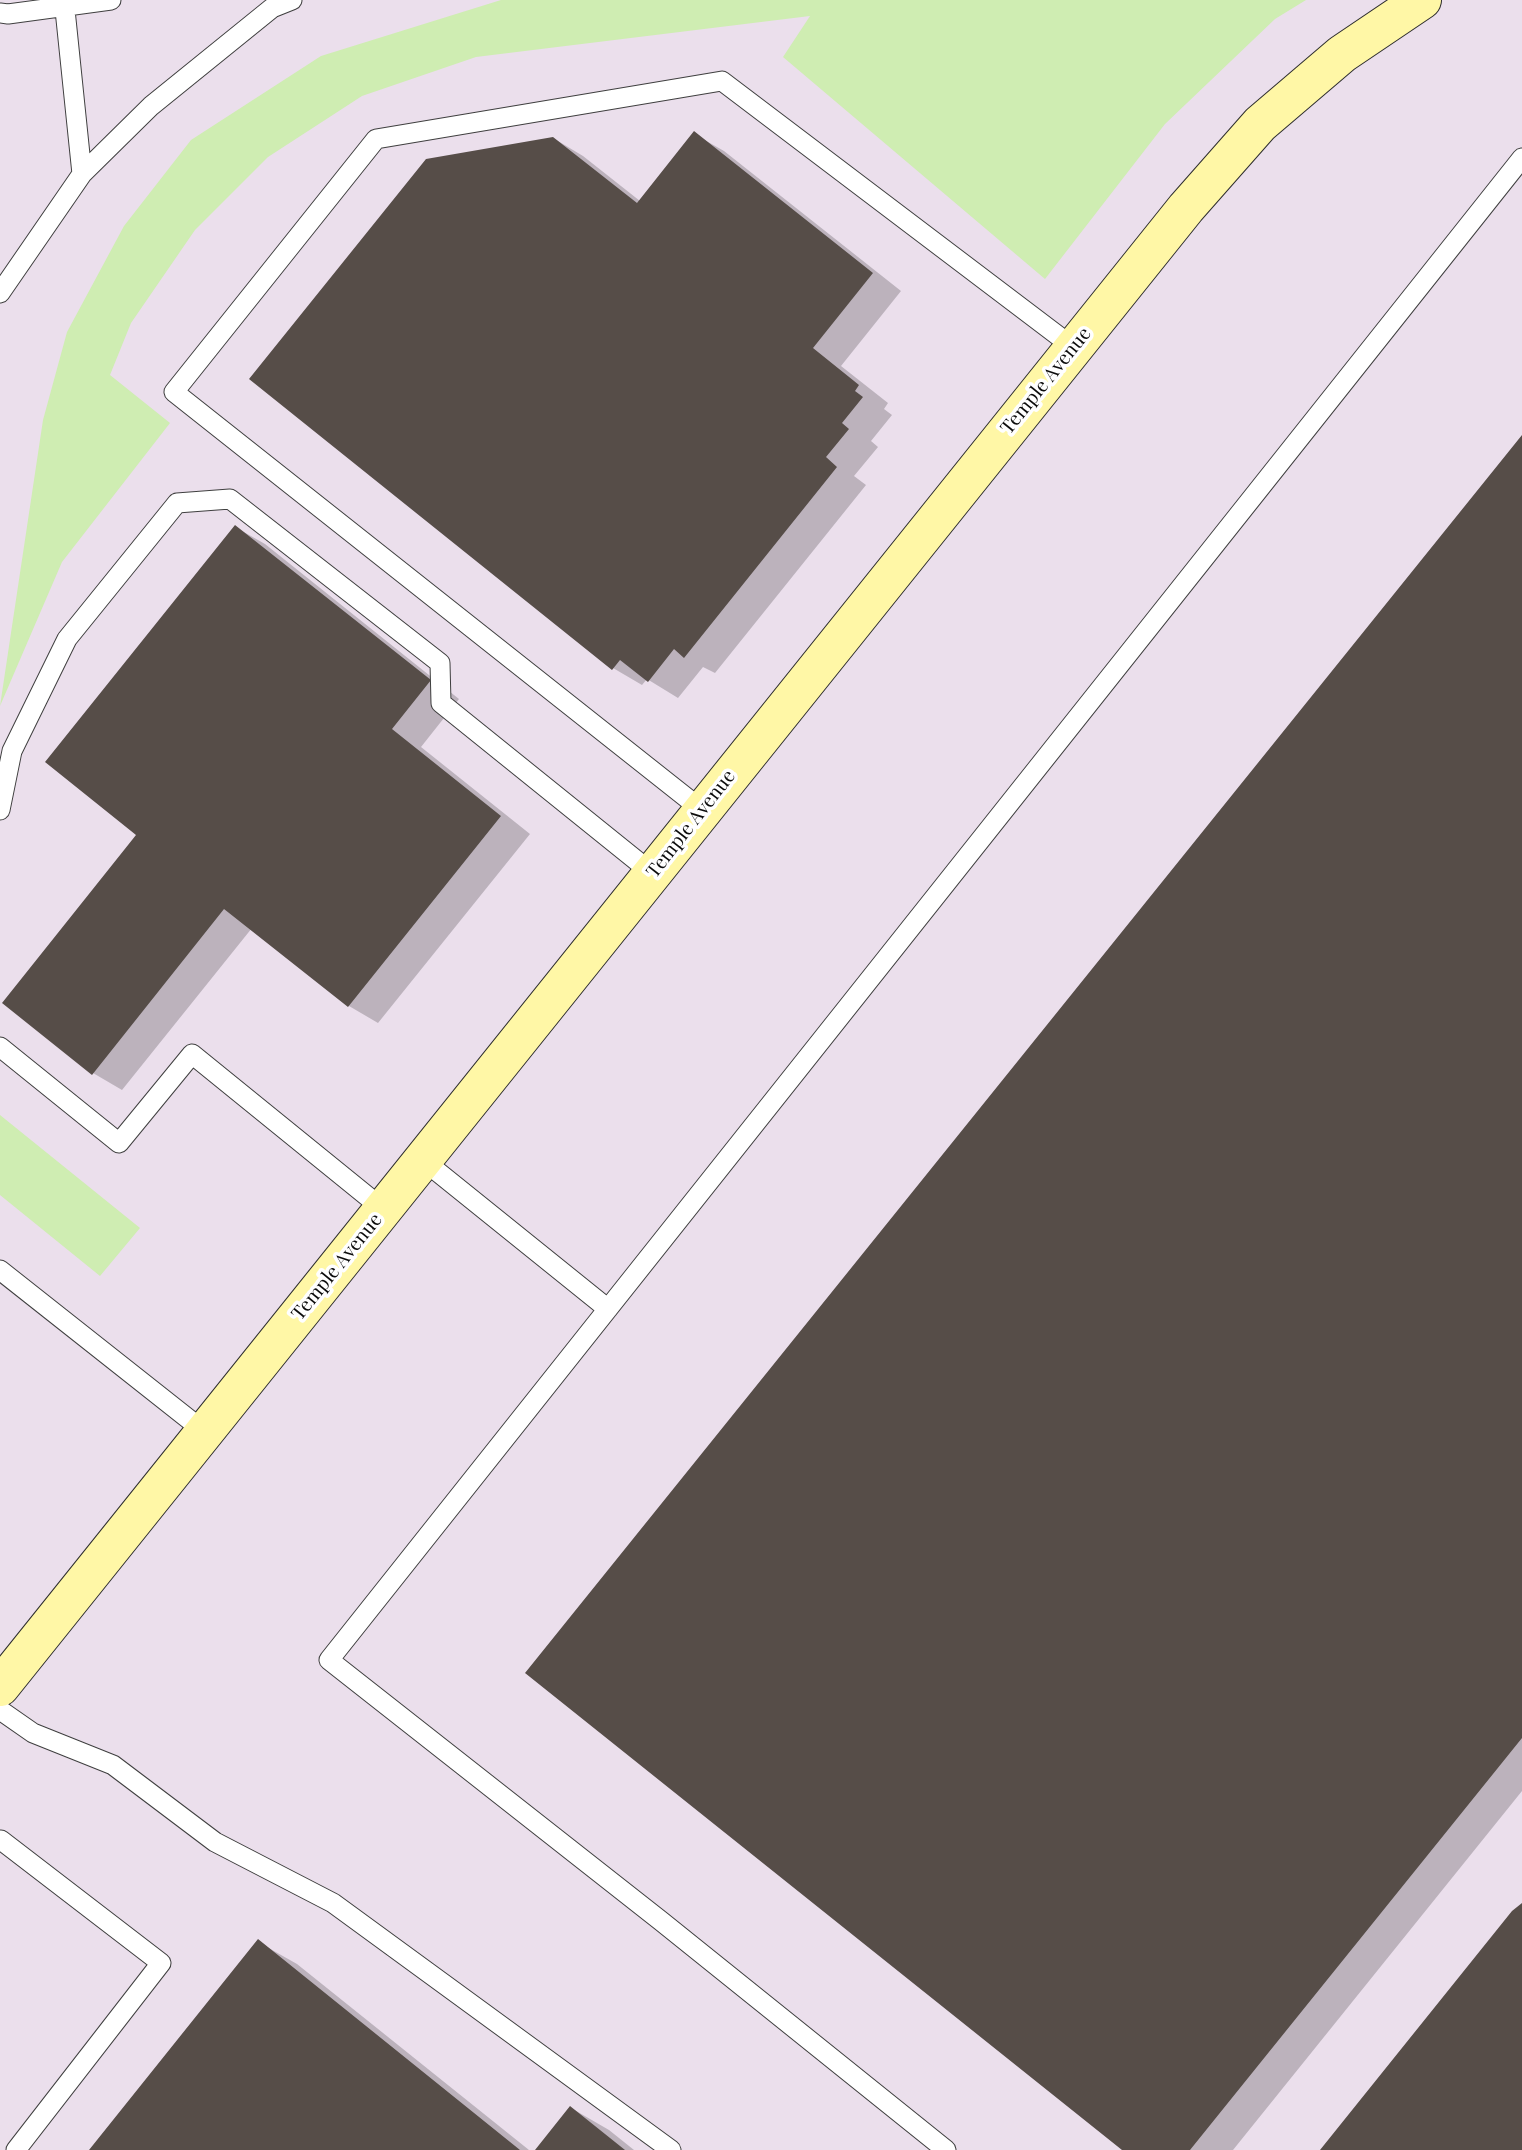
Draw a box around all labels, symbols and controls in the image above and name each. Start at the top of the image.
street label: Temple Avenue [996,323,1096,439]
street label: Temple Avenue [642,765,740,883]
street label: Temple Avenue [287,1209,387,1325]

